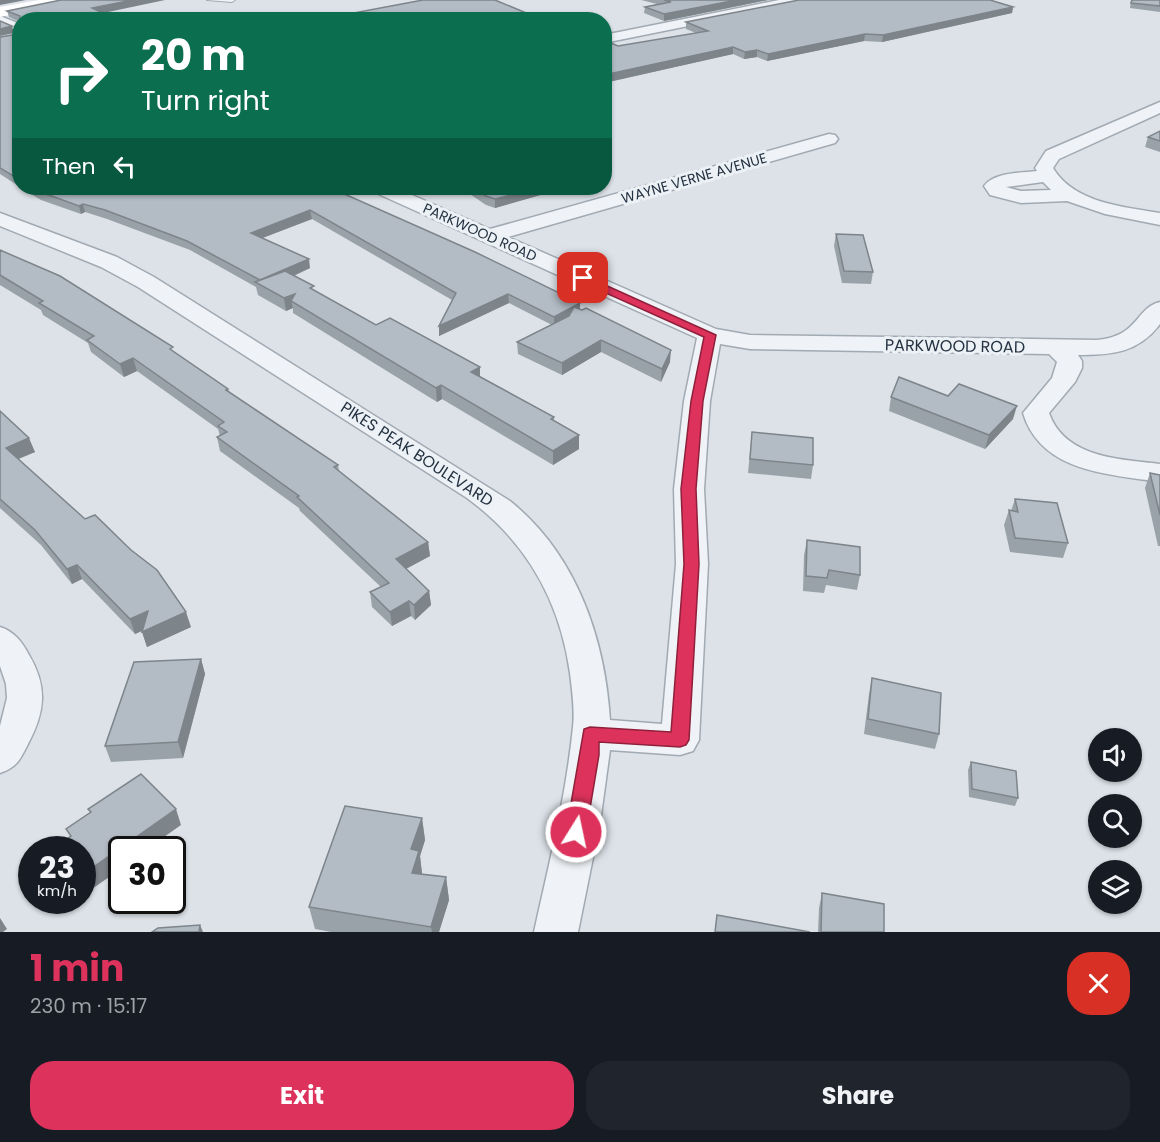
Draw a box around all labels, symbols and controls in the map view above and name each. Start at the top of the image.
text: 20 m [141,26,246,85]
icon: right [42,36,120,114]
text: Turn right [141,82,270,119]
street label: WAYNE VERNE AVENUE [619,148,769,208]
icon: left [108,150,141,183]
text: Then [42,151,96,182]
street label: PARKWOOD ROAD [420,198,540,266]
pin [557,252,608,303]
icon: arrive [566,261,599,294]
street label: PARKWOOD ROAD [885,333,1025,359]
street label: PIKES PEAK BOULEVARD [336,396,498,512]
map controls [1088,728,1142,914]
button: sound [1088,728,1142,782]
button: search [1088,794,1142,848]
position arrow [544,800,608,864]
speed limit sign: 30 [108,836,186,914]
text: 23 [39,846,75,889]
button: layers [1088,860,1142,914]
text: km/h [37,880,77,901]
text: 1 min [30,943,124,994]
button: close [1067,952,1130,1015]
text: 230 m · 15:17 [30,992,147,1020]
button: Exit [30,1061,574,1130]
button: Share [586,1061,1130,1130]

